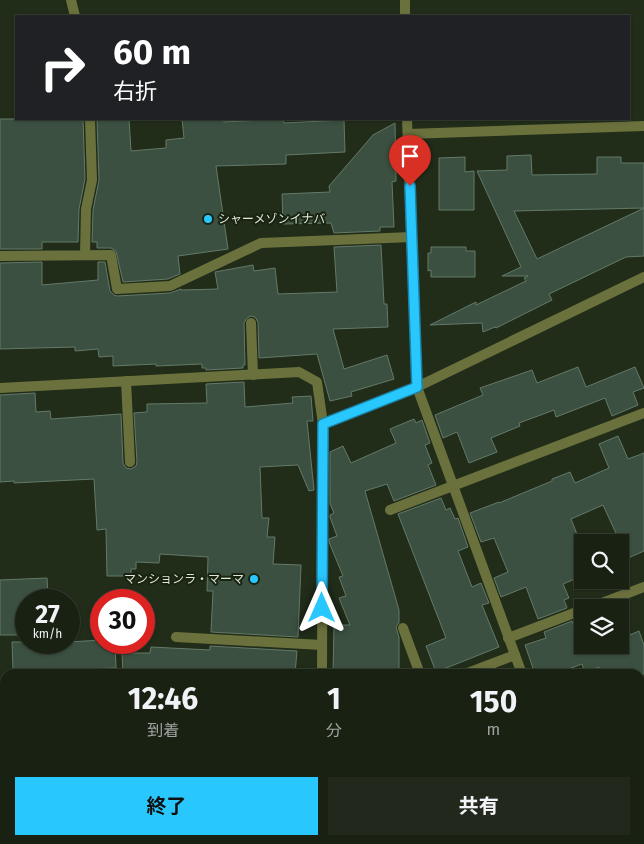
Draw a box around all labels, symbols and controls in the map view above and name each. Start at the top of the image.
text: 60 m [113,31,191,73]
icon: right [30,35,95,100]
text: 右折 [113,78,157,105]
pin [389,135,431,186]
icon: arrive [396,142,424,170]
place label: シャーメゾンイナバ [218,212,325,226]
marker: シャーメゾンイナバ [202,213,214,225]
map controls [574,534,629,654]
button: search [574,534,629,589]
place label: マンションラ・マーマ [124,572,244,586]
marker: マンションラ・マーマ [248,573,260,585]
position arrow [295,581,347,633]
speed limit sign: 30 [90,589,155,654]
button: layers [574,599,629,654]
text: 27 [35,600,60,630]
text: km/h [33,627,62,641]
text: 12:46 [128,681,198,717]
text: 1 [327,681,341,717]
text: 150 [470,684,517,720]
text: m [487,720,500,739]
text: 到着 [147,721,179,740]
text: 分 [326,721,342,740]
button: 終了 [15,777,318,835]
button: 共有 [328,777,630,835]

